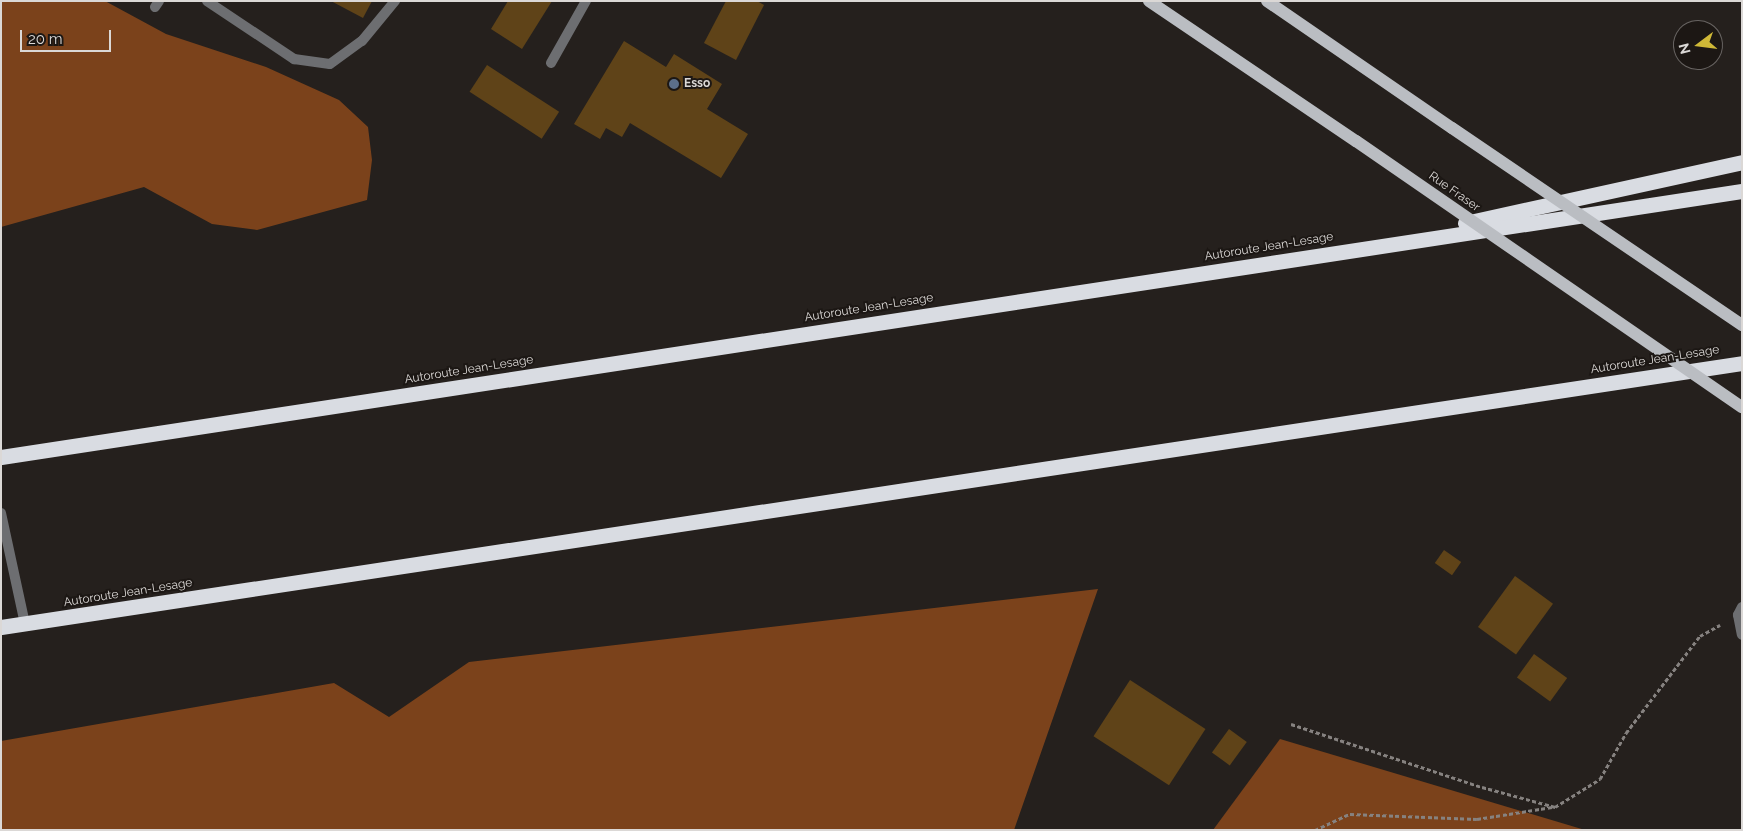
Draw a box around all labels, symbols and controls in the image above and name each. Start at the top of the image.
scale bar [22,20,114,52]
north arrow [1673,20,1723,70]
text: 20 m [28,30,63,48]
text: N [1675,41,1694,56]
place label: Esso [684,77,710,91]
marker: Esso [668,78,680,90]
street label: Rue Fraser [1426,169,1482,215]
street label: Autoroute Jean-Lesage [1203,230,1335,264]
street label: Autoroute Jean-Lesage [803,291,935,325]
street label: Autoroute Jean-Lesage [1589,343,1721,377]
street label: Autoroute Jean-Lesage [403,353,535,387]
street label: Autoroute Jean-Lesage [62,576,194,610]

